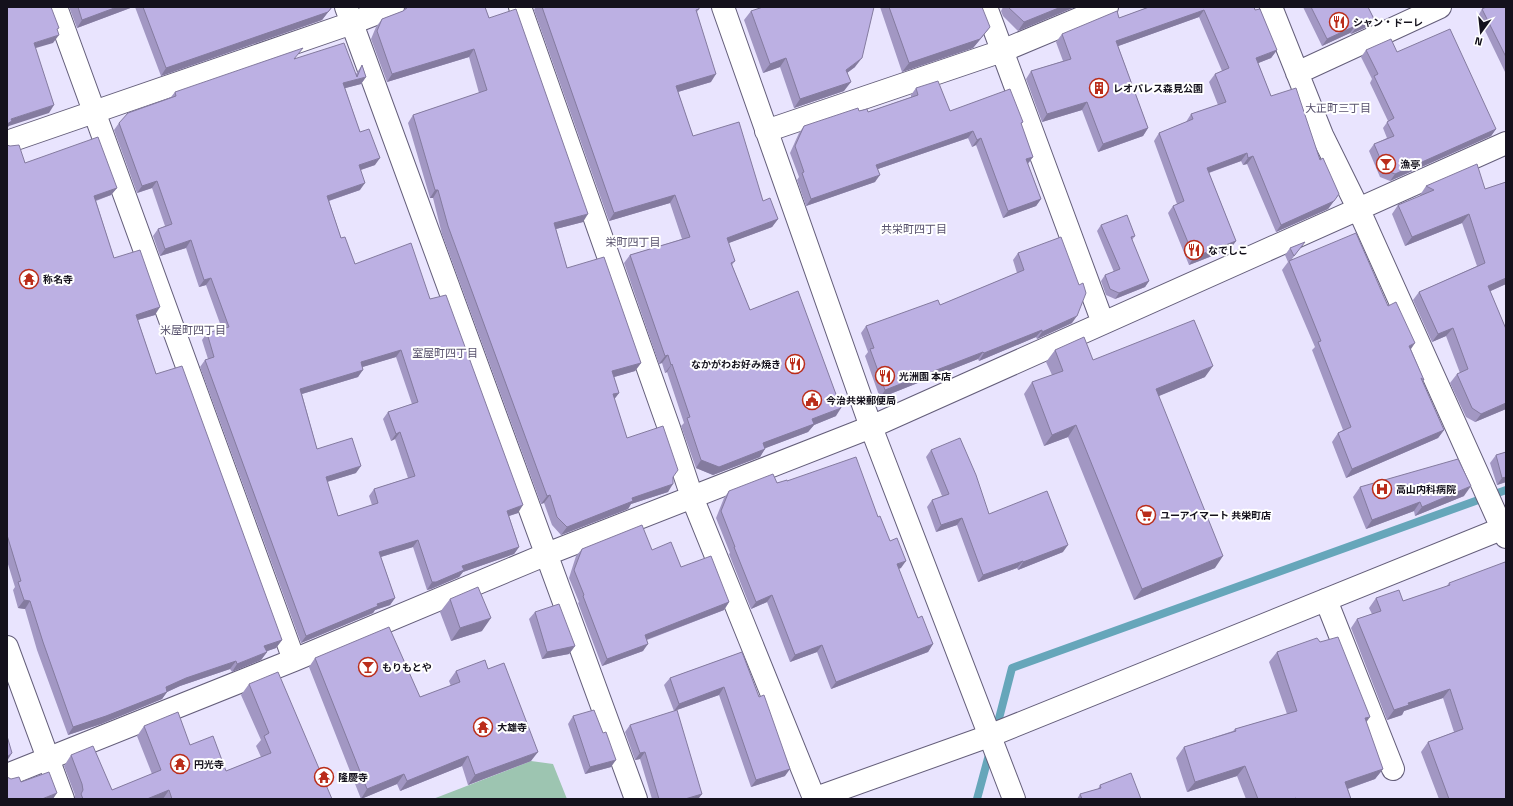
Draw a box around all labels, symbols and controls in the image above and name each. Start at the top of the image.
restaurant icon: シャン・ドーレ [1328,11,1350,33]
north arrow [1461,12,1501,52]
place label: シャン・ドーレ [1353,15,1423,30]
text: N [1473,33,1484,50]
building icon: レオパレス森見公園 [1088,77,1110,99]
place label: レオパレス森見公園 [1113,81,1203,96]
district label: 大正町三丁目 [1305,100,1371,116]
bar icon: 漁亭 [1375,153,1397,175]
place label: 漁亭 [1400,157,1420,172]
district label: 共栄町四丁目 [881,221,947,237]
district label: 栄町四丁目 [606,234,661,250]
restaurant icon: なでしこ [1183,239,1205,261]
place label: なでしこ [1208,243,1248,258]
temple icon: 称名寺 [18,268,40,290]
place label: 称名寺 [43,272,73,287]
district label: 米屋町四丁目 [160,322,226,338]
district label: 室屋町四丁目 [412,345,478,361]
restaurant icon: なかがわお好み焼き [784,353,806,375]
place label: なかがわお好み焼き [691,357,781,372]
restaurant icon: 光洲園 本店 [874,365,896,387]
place label: 光洲園 本店 [899,369,951,384]
public building icon: 今治共栄郵便局 [801,389,823,411]
place label: 今治共栄郵便局 [826,393,896,408]
hospital icon: 高山内科病院 [1371,478,1393,500]
place label: 高山内科病院 [1396,482,1456,497]
supermarket icon: ユーアイマート 共栄町店 [1135,504,1157,526]
place label: ユーアイマート 共栄町店 [1160,508,1271,523]
bar icon: もりもとや [357,656,379,678]
place label: もりもとや [382,660,432,675]
temple icon: 大雄寺 [472,716,494,738]
place label: 大雄寺 [497,720,527,735]
temple icon: 円光寺 [169,753,191,775]
place label: 円光寺 [194,757,224,772]
temple icon: 隆慶寺 [313,766,335,788]
place label: 隆慶寺 [338,770,368,785]

